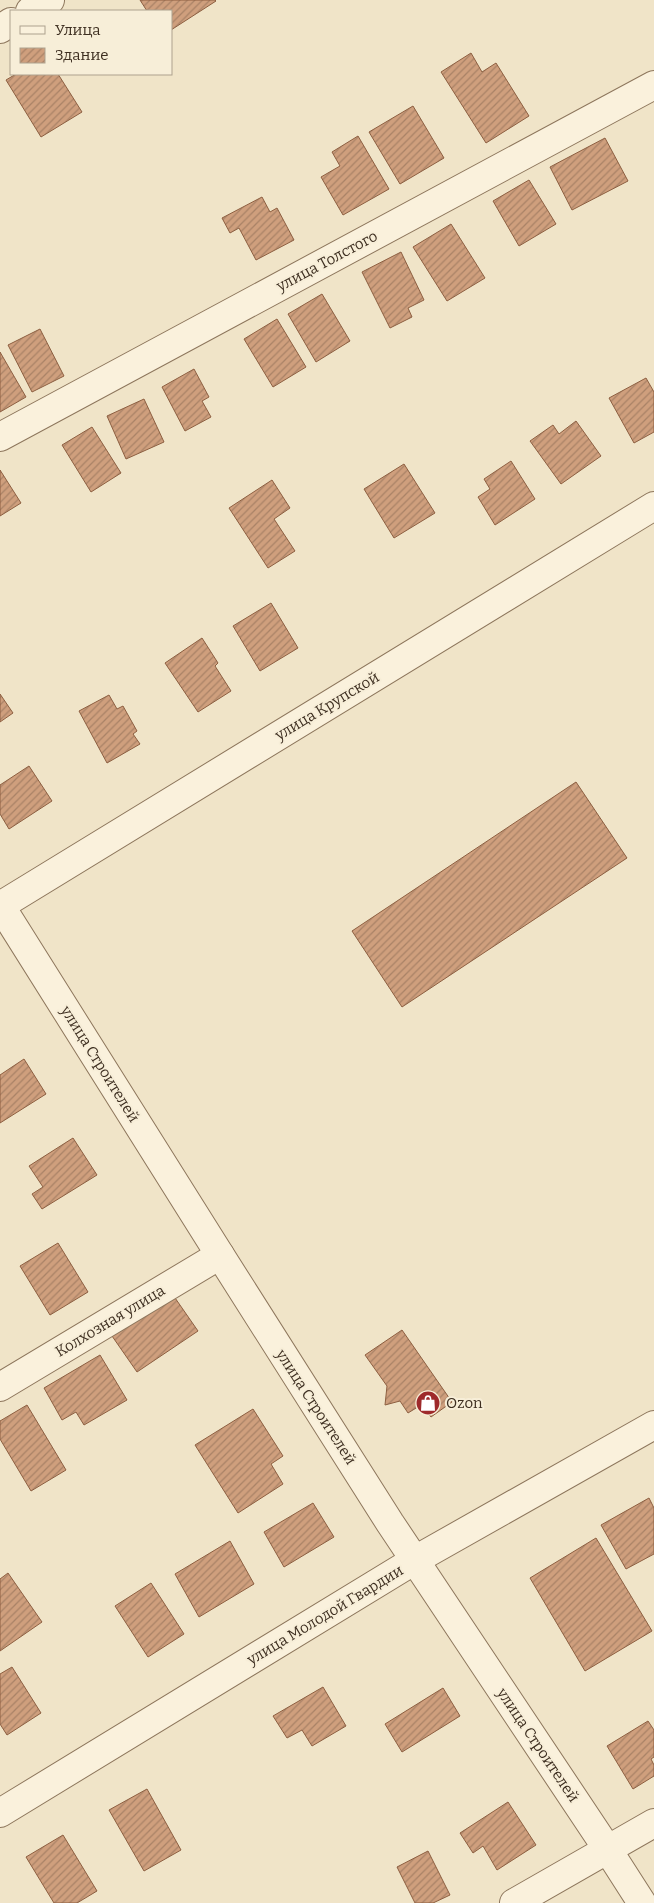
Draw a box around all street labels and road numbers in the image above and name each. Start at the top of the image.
street label: улица Толстого [273,227,380,296]
street label: улица Крупской [271,668,382,745]
street label: улица Строителей [56,1002,143,1126]
street label: Колхозная улица [52,1281,168,1361]
street label: улица Строителей [272,1345,360,1468]
street label: улица Молодой Гвардии [243,1561,406,1669]
street label: улица Строителей [493,1684,583,1805]

